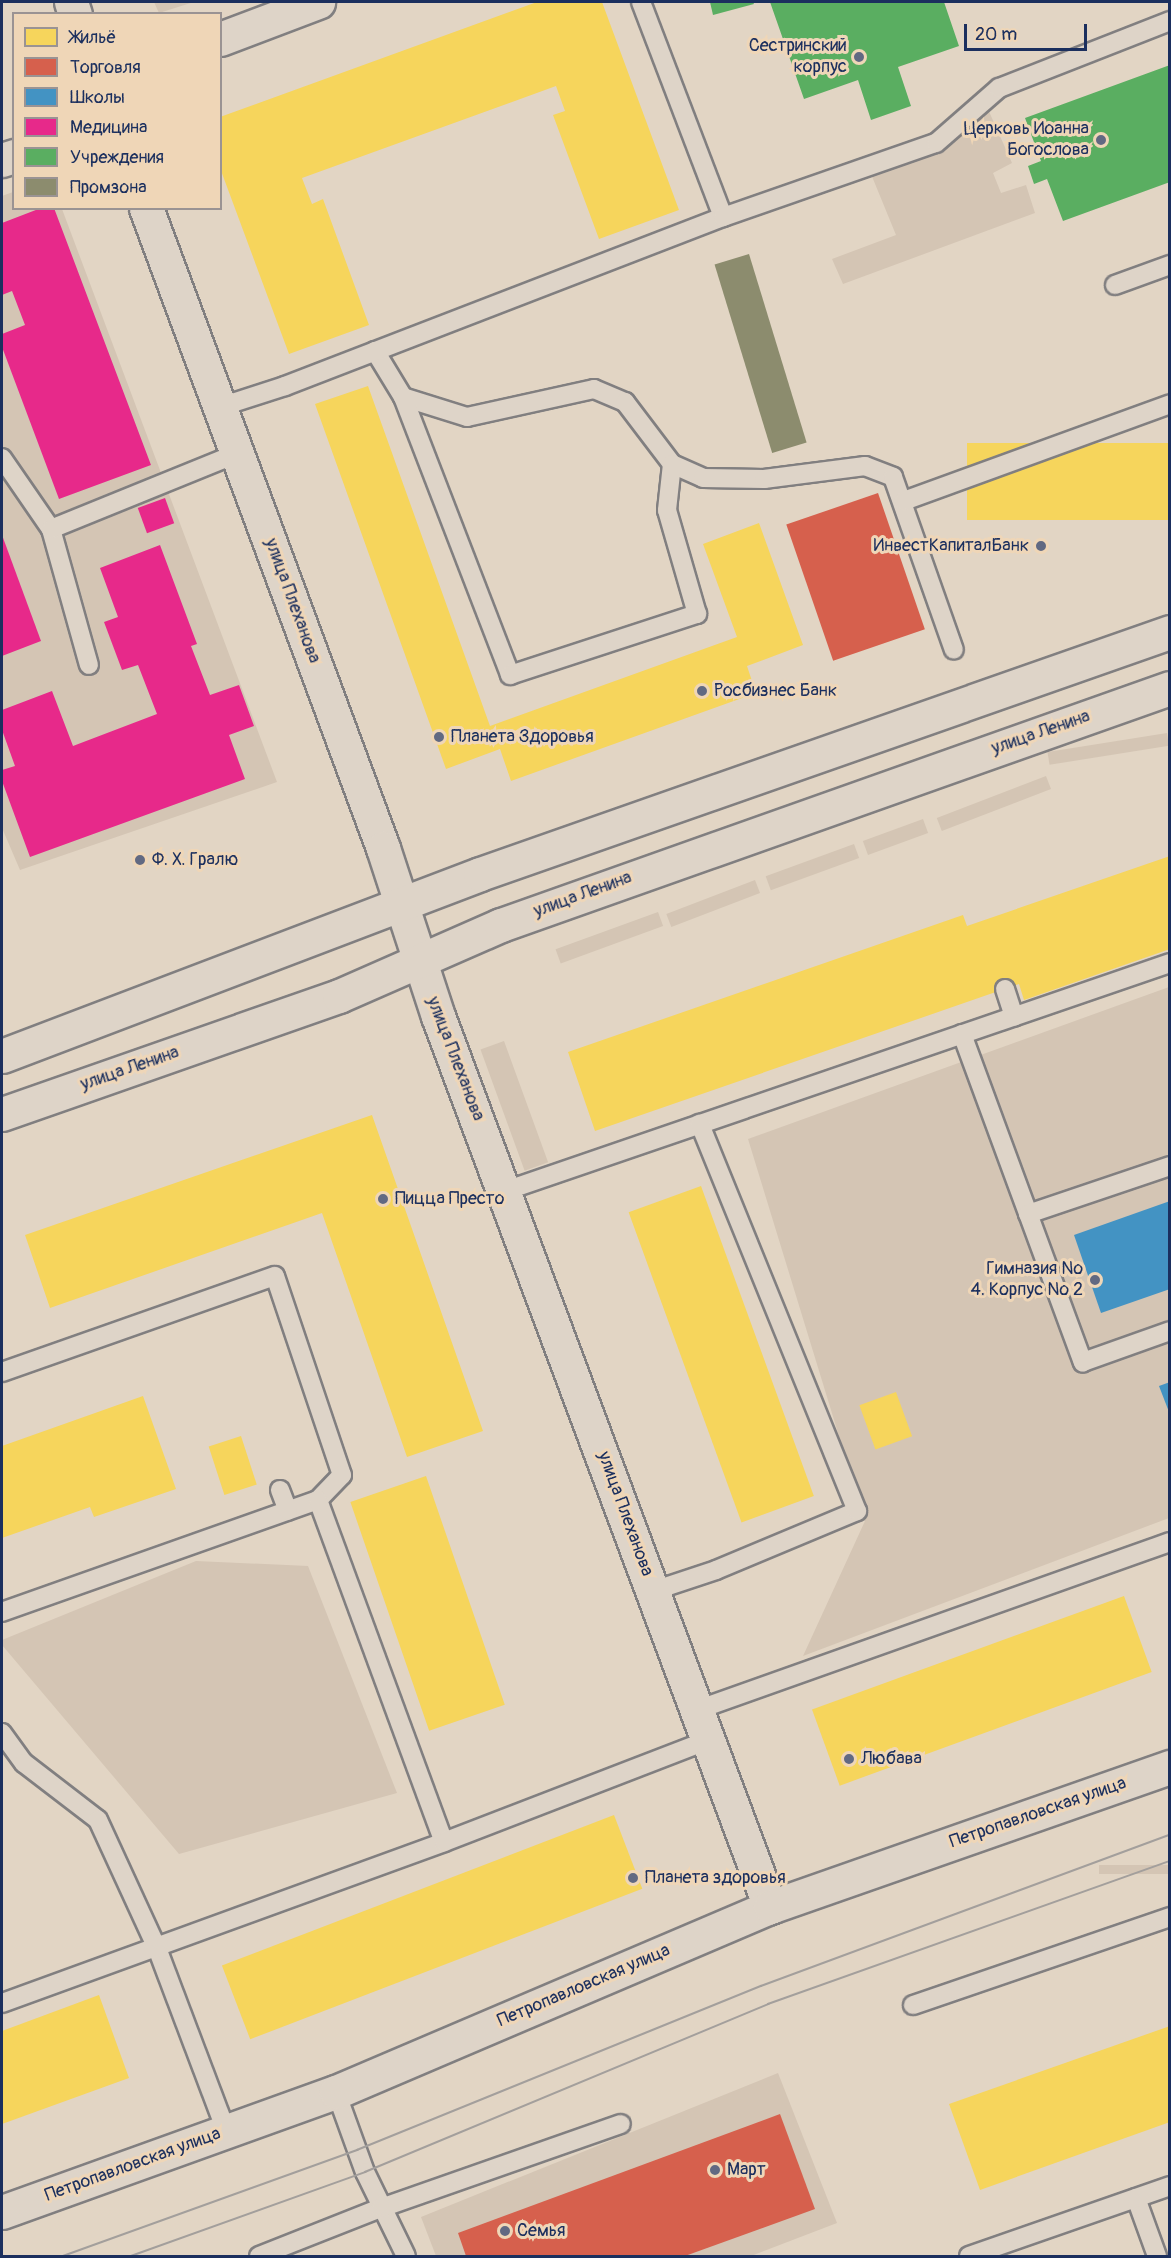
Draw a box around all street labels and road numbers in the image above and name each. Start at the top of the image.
street label: улица Плеханова [259,536,325,666]
street label: улица Ленина [989,706,1093,760]
street label: улица Ленина [531,867,635,923]
street label: улица Плеханова [421,994,489,1124]
street label: улица Ленина [78,1042,182,1096]
street label: улица Плеханова [592,1449,658,1579]
street label: Петропавловская улица [947,1773,1129,1853]
street label: Петропавловская улица [495,1940,673,2032]
street label: Петропавловская улица [42,2123,224,2207]

